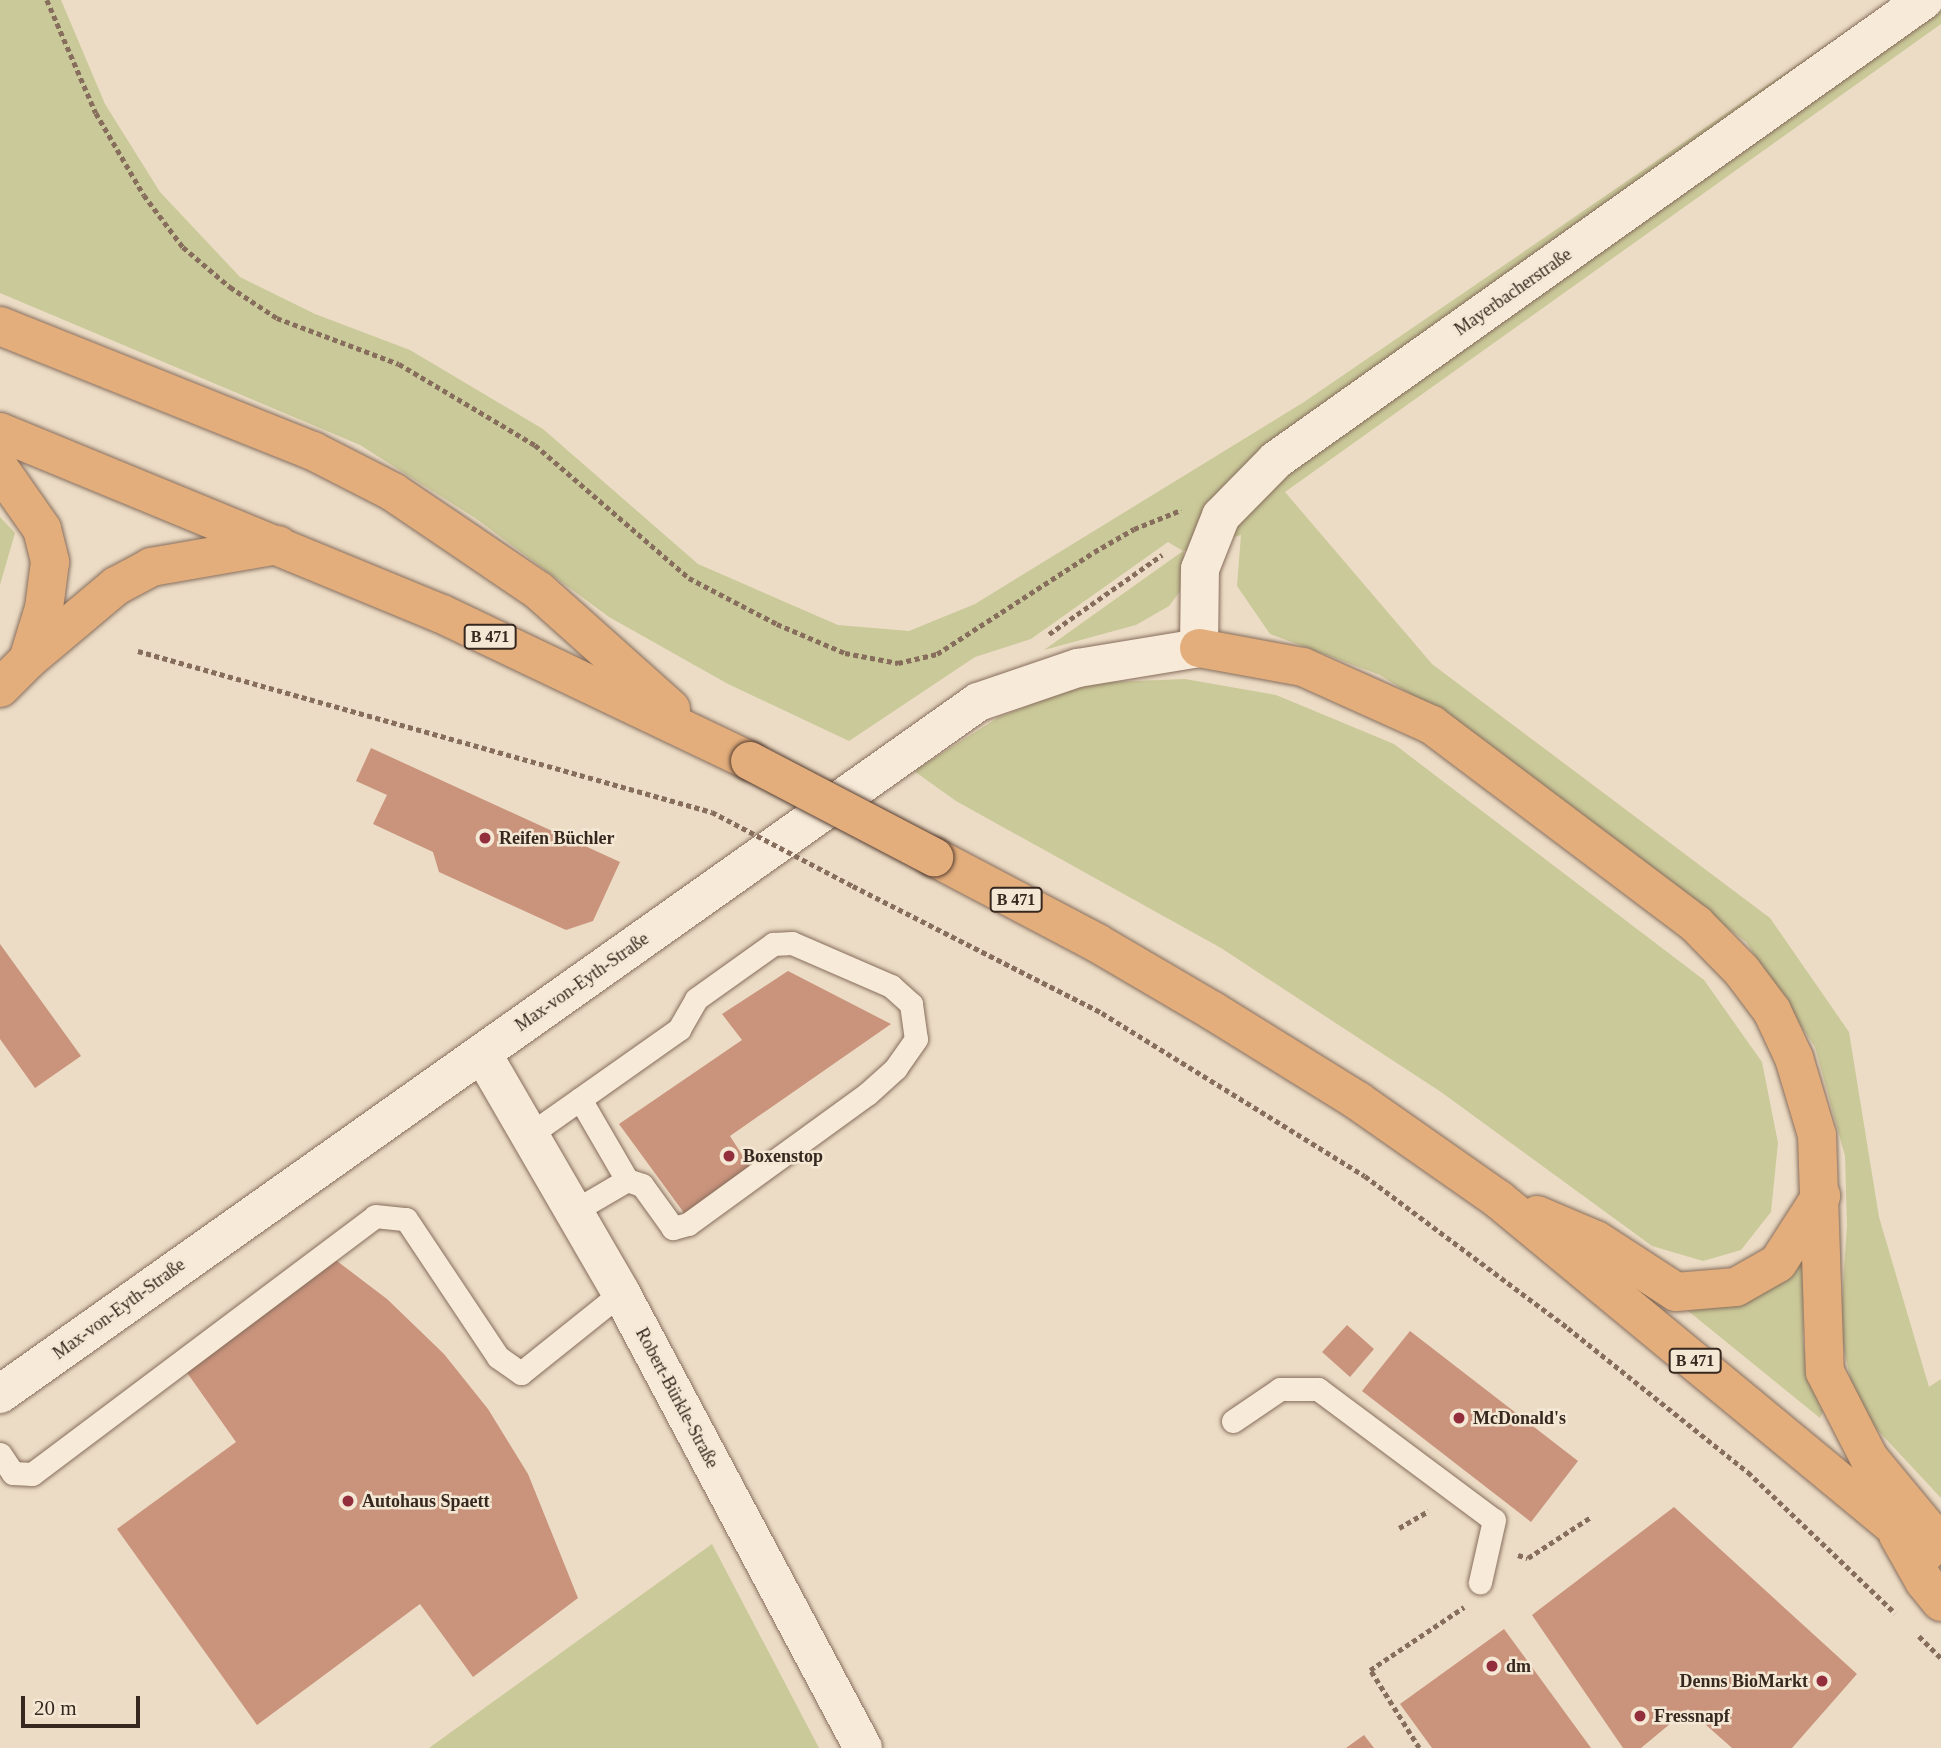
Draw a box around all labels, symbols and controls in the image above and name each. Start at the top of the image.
street label: Mayerbacherstraße [1450,244,1576,340]
road number: B 471 [462,624,518,650]
place label: Reifen Büchler [499,827,614,849]
marker: Reifen Büchler [477,830,493,846]
road number: B 471 [988,888,1044,912]
street label: Max-von-Eyth-Straße [511,928,653,1036]
place label: Boxenstop [743,1145,823,1167]
marker: Boxenstop [721,1148,737,1164]
street label: Max-von-Eyth-Straße [49,1254,189,1364]
street label: Robert-Bürkle-Straße [631,1324,723,1472]
road number: B 471 [1667,1348,1723,1373]
place label: McDonald's [1473,1407,1566,1429]
marker: McDonald's [1451,1410,1467,1426]
place label: Autohaus Spaett [362,1490,490,1512]
marker: Autohaus Spaett [340,1493,356,1509]
place label: dm [1506,1655,1531,1677]
marker: dm [1484,1658,1500,1674]
place label: Denns BioMarkt [1679,1670,1808,1692]
marker: Denns BioMarkt [1814,1673,1830,1689]
scale bar [24,1682,144,1726]
text: 20 m [34,1696,77,1720]
place label: Fressnapf [1654,1705,1730,1727]
marker: Fressnapf [1632,1708,1648,1724]

